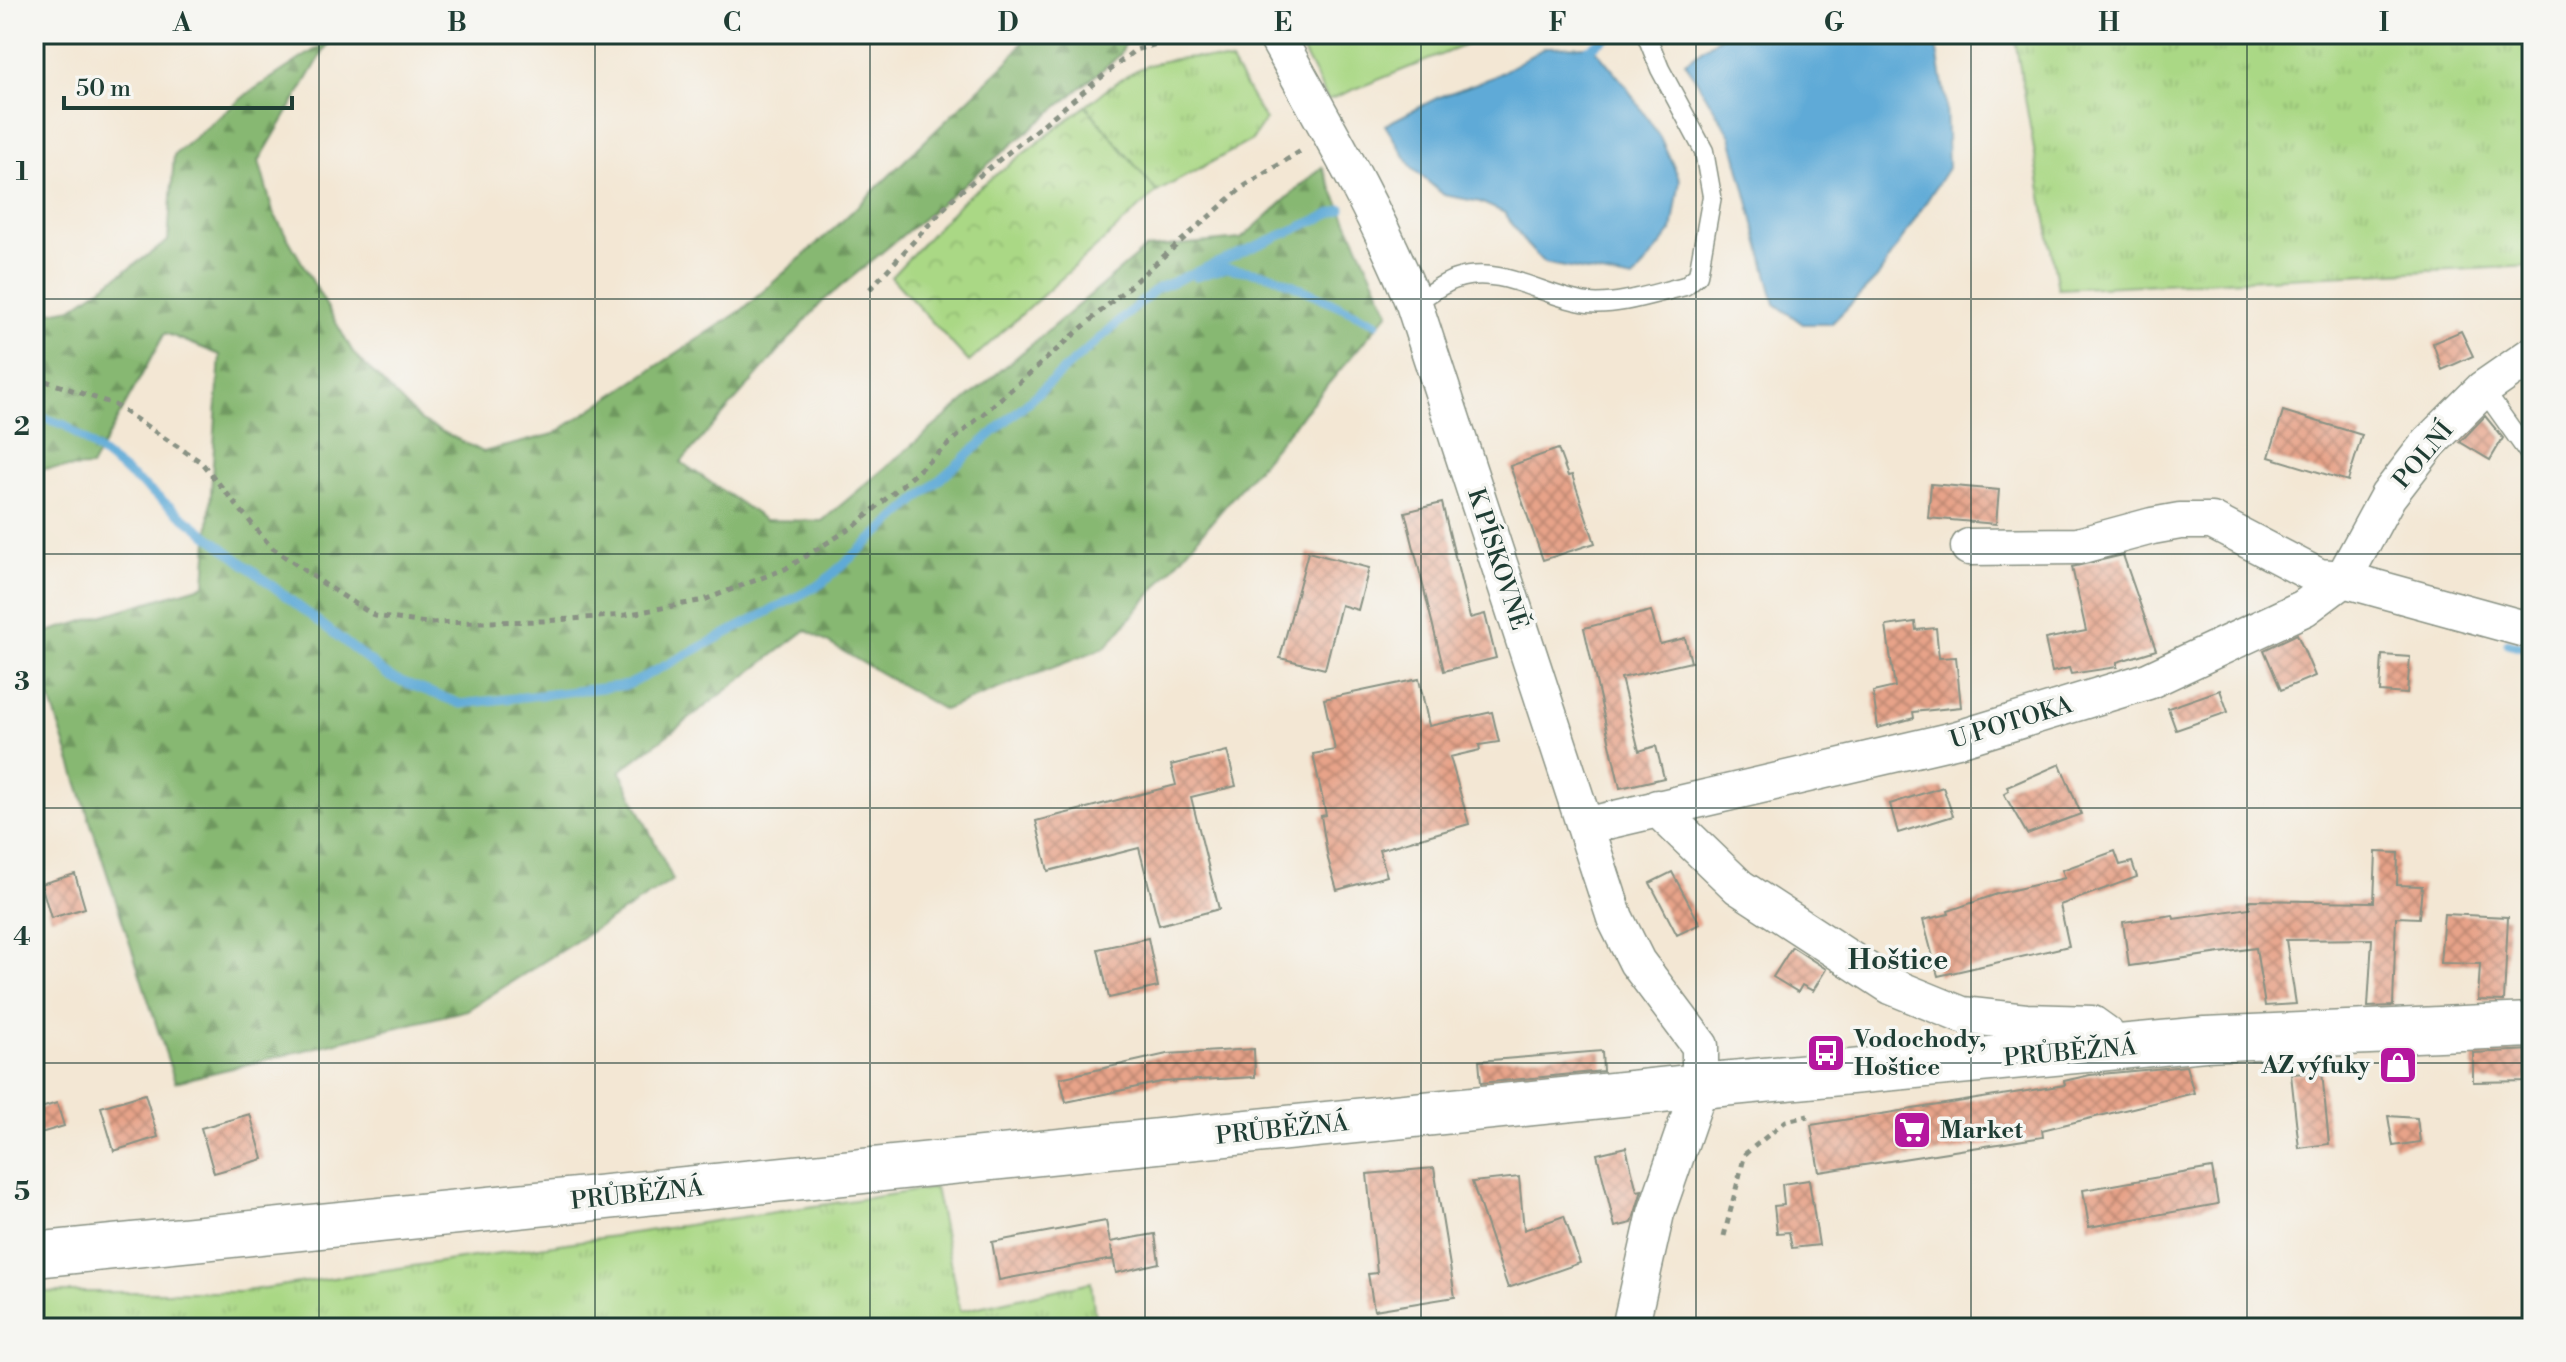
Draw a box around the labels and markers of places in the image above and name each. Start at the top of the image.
place label: Vodochody, Hoštice [1853,1025,1986,1083]
bus stop icon: Vodochody, Hoštice [1805,1032,1847,1074]
shop icon: AZ výfuky [2377,1044,2419,1086]
place label: AZ výfuky [2260,1051,2371,1081]
supermarket icon: Market [1891,1109,1933,1151]
place label: Market [1940,1116,2023,1146]

